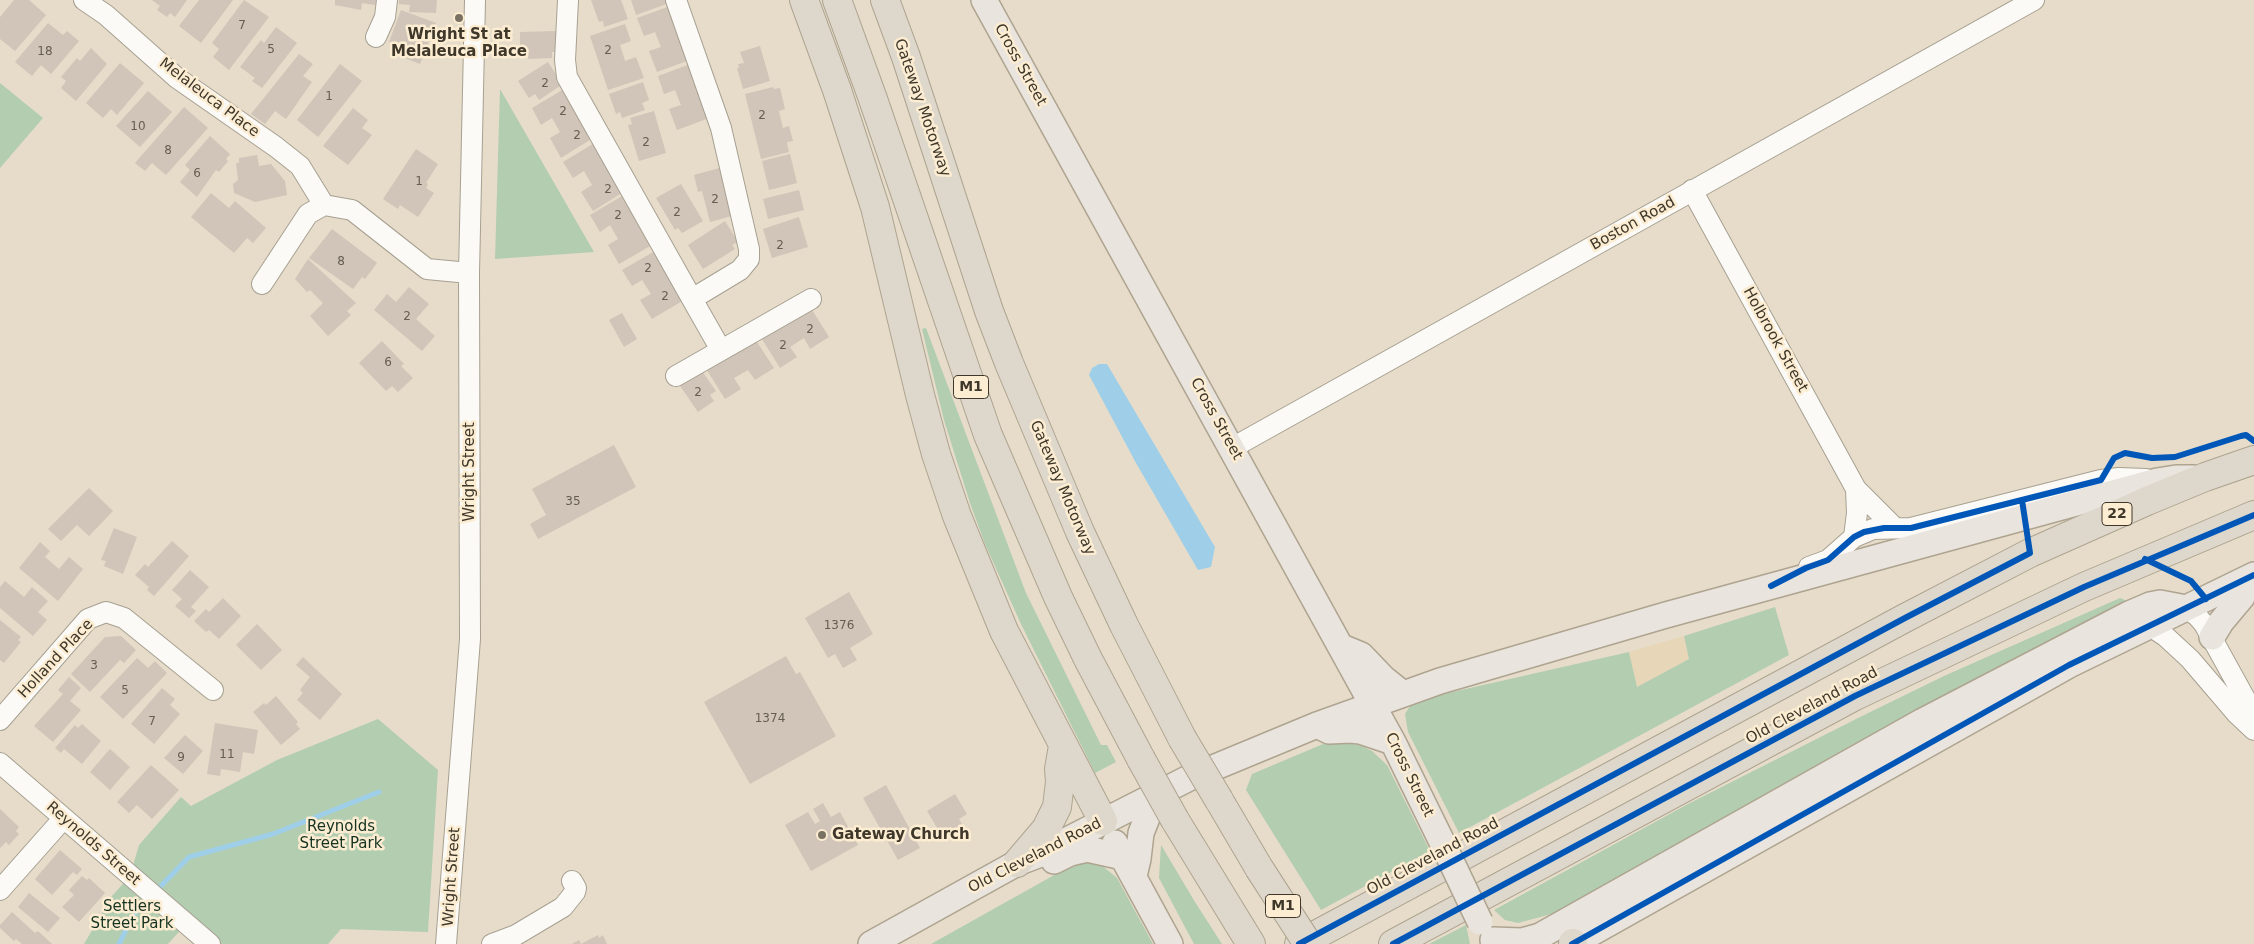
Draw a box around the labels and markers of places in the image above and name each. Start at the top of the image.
marker: Wright St at Melaleuca Place [453,12,465,24]
place label: Wright St at Melaleuca Place [391,26,527,61]
place label: Gateway Church [832,826,970,844]
marker: Gateway Church [816,829,828,841]

